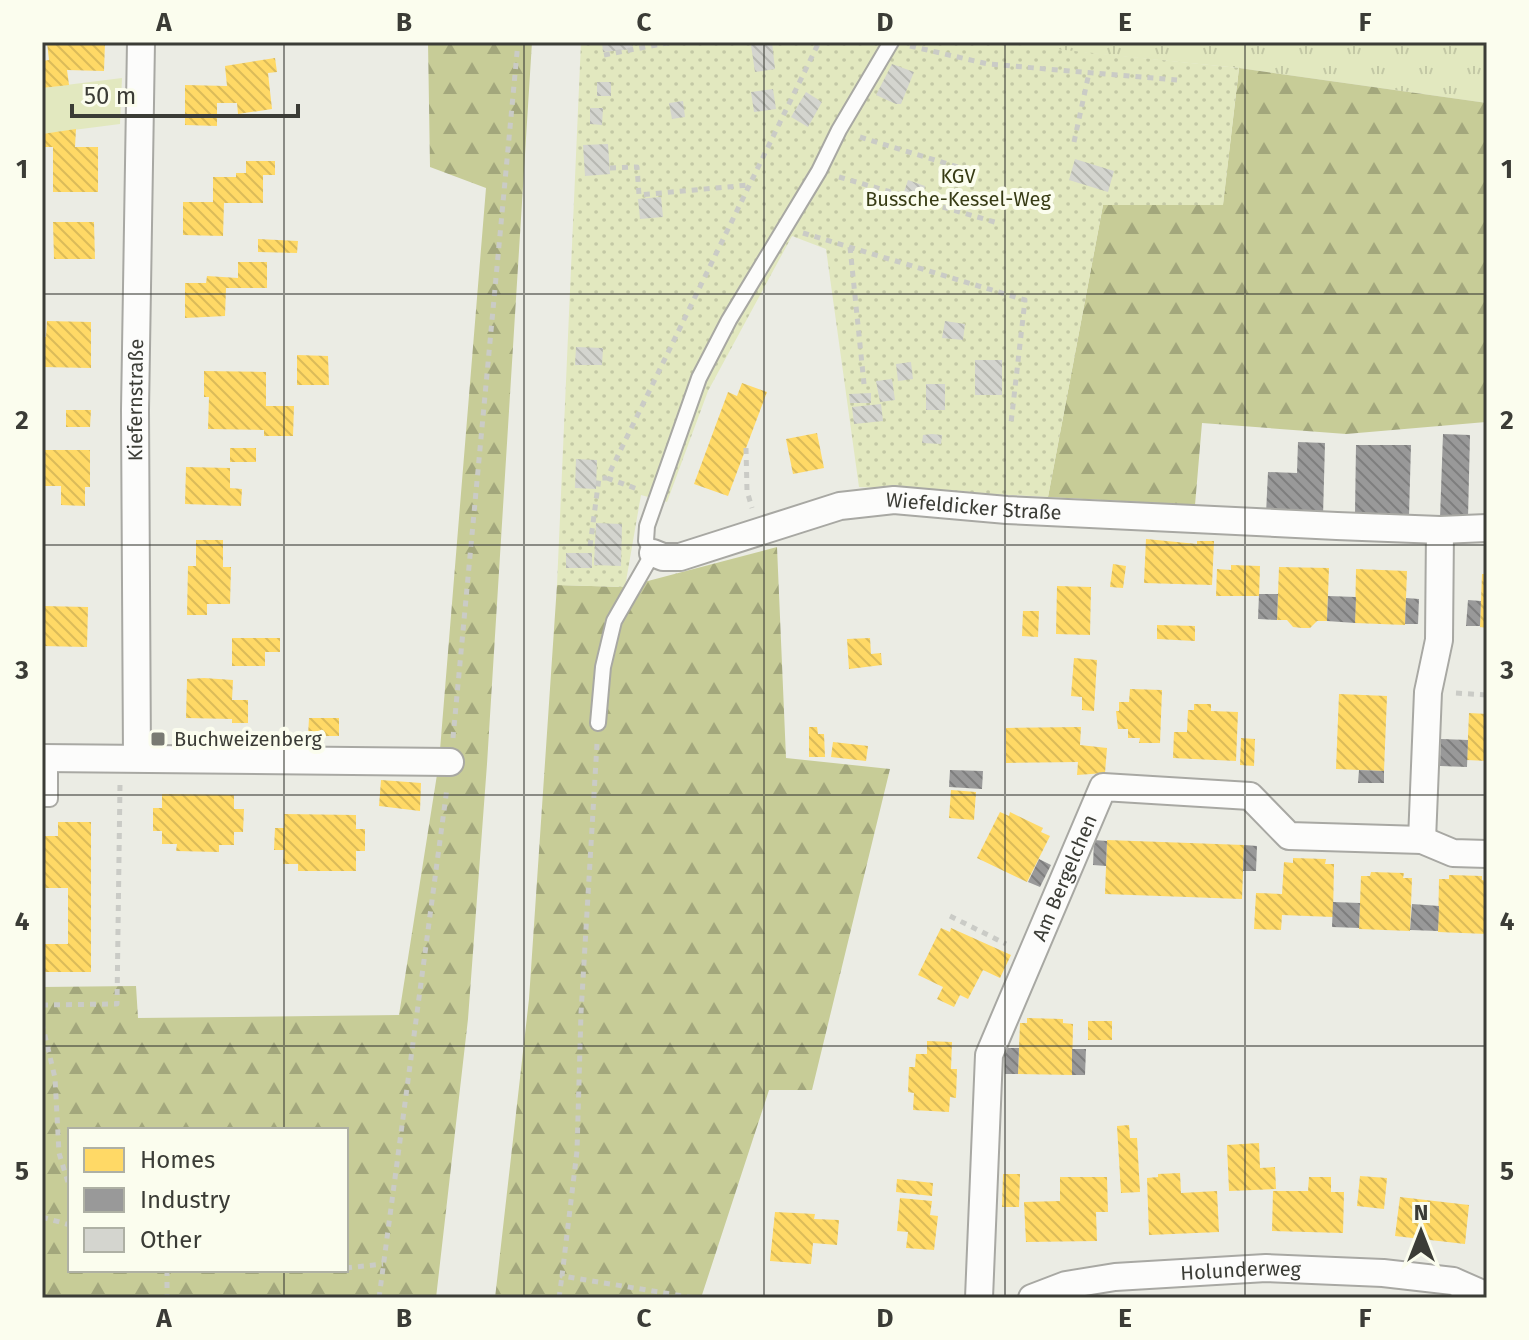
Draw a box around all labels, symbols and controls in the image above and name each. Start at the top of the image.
text: A [155,7,172,38]
text: B [396,7,412,38]
text: C [637,7,652,38]
text: D [877,7,894,38]
text: E [1118,7,1132,38]
text: F [1359,7,1372,38]
scale bar [72,68,298,118]
text: 50 m [84,82,136,110]
text: 1 [16,154,28,185]
text: 1 [1501,154,1513,185]
park label: KGV Bussche-Kessel-Weg [865,164,1051,211]
street label: Kiefernstraße [123,339,148,461]
text: 2 [15,405,29,436]
text: 2 [1500,405,1514,436]
street label: Wiefeldicker Straße [885,487,1062,525]
text: 3 [14,655,29,686]
text: 3 [1499,655,1514,686]
place label: Buchweizenberg [174,727,322,751]
marker: Buchweizenberg [149,730,167,748]
street label: Am Bergelchen [1027,811,1102,944]
text: 4 [15,906,30,937]
text: 4 [1500,906,1515,937]
legend [68,1128,348,1272]
text: Homes [140,1146,215,1174]
text: 5 [15,1156,29,1187]
text: 5 [1500,1156,1514,1187]
text: Industry [140,1186,231,1214]
north arrow [1381,1192,1461,1272]
text: N [1414,1199,1428,1226]
text: Other [140,1226,202,1254]
street label: Holunderweg [1180,1256,1302,1285]
text: A [155,1303,172,1334]
text: B [396,1303,412,1334]
text: C [637,1303,652,1334]
text: D [877,1303,894,1334]
text: E [1118,1303,1132,1334]
text: F [1359,1303,1372,1334]

